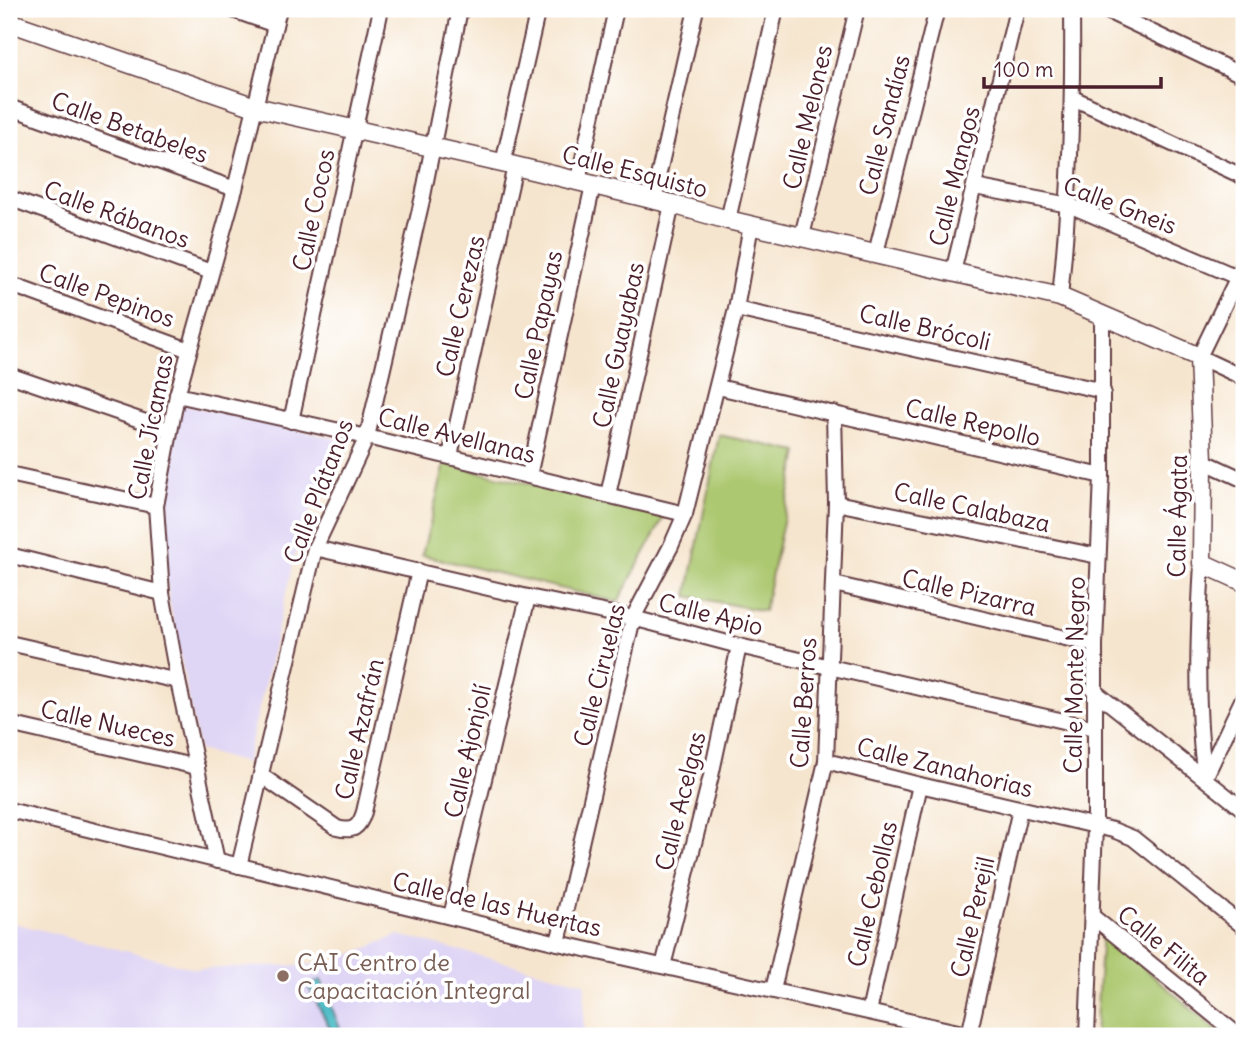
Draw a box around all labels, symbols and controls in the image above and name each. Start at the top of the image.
street label: Calle Melones [776,42,838,192]
scale bar [984,46,1160,90]
street label: Calle Sandías [852,52,916,198]
text: 100 m [994,56,1053,83]
street label: Calle Betabeles [48,85,212,169]
street label: Calle Mangos [922,103,986,249]
street label: Calle Esquisto [559,138,711,204]
street label: Calle Cocos [285,146,341,274]
street label: Calle Gneis [1059,170,1181,240]
street label: Calle Rábanos [40,174,194,254]
street label: Calle Cerezas [429,232,491,380]
street label: Calle Papayas [508,248,568,402]
street label: Calle Pepinos [35,257,179,333]
street label: Calle Guayabas [586,259,650,431]
street label: Calle Brócoli [856,297,994,357]
street label: Calle Jícamas [121,352,179,502]
street label: Calle Repollo [902,392,1044,452]
street label: Calle Avellanas [375,401,539,469]
street label: Calle Plátanos [277,415,359,567]
street label: Calle Ágata [1161,454,1193,578]
street label: Calle Calabaza [891,476,1053,538]
street label: Calle Pizarra [899,562,1039,622]
street label: Calle Monte Negro [1057,576,1091,774]
street label: Calle Apio [656,587,766,641]
street label: Calle Ciruelas [567,600,631,750]
street label: Calle Berros [783,637,823,769]
street label: Calle Azafrán [328,655,390,803]
street label: Calle Ajonjolí [437,681,497,821]
street label: Calle Nueces [38,693,178,753]
street label: Calle Acelgas [648,728,712,874]
street label: Calle Zanahorias [854,731,1036,803]
street label: Calle Cebollas [841,818,903,970]
street label: Calle Perejil [944,854,1000,980]
street label: Calle de las Huertas [390,865,604,943]
street label: Calle Filita [1112,899,1216,991]
place label: CAI Centro de Capacitación Integral [297,947,530,1005]
marker: CAI Centro de Capacitación Integral [275,968,291,984]

